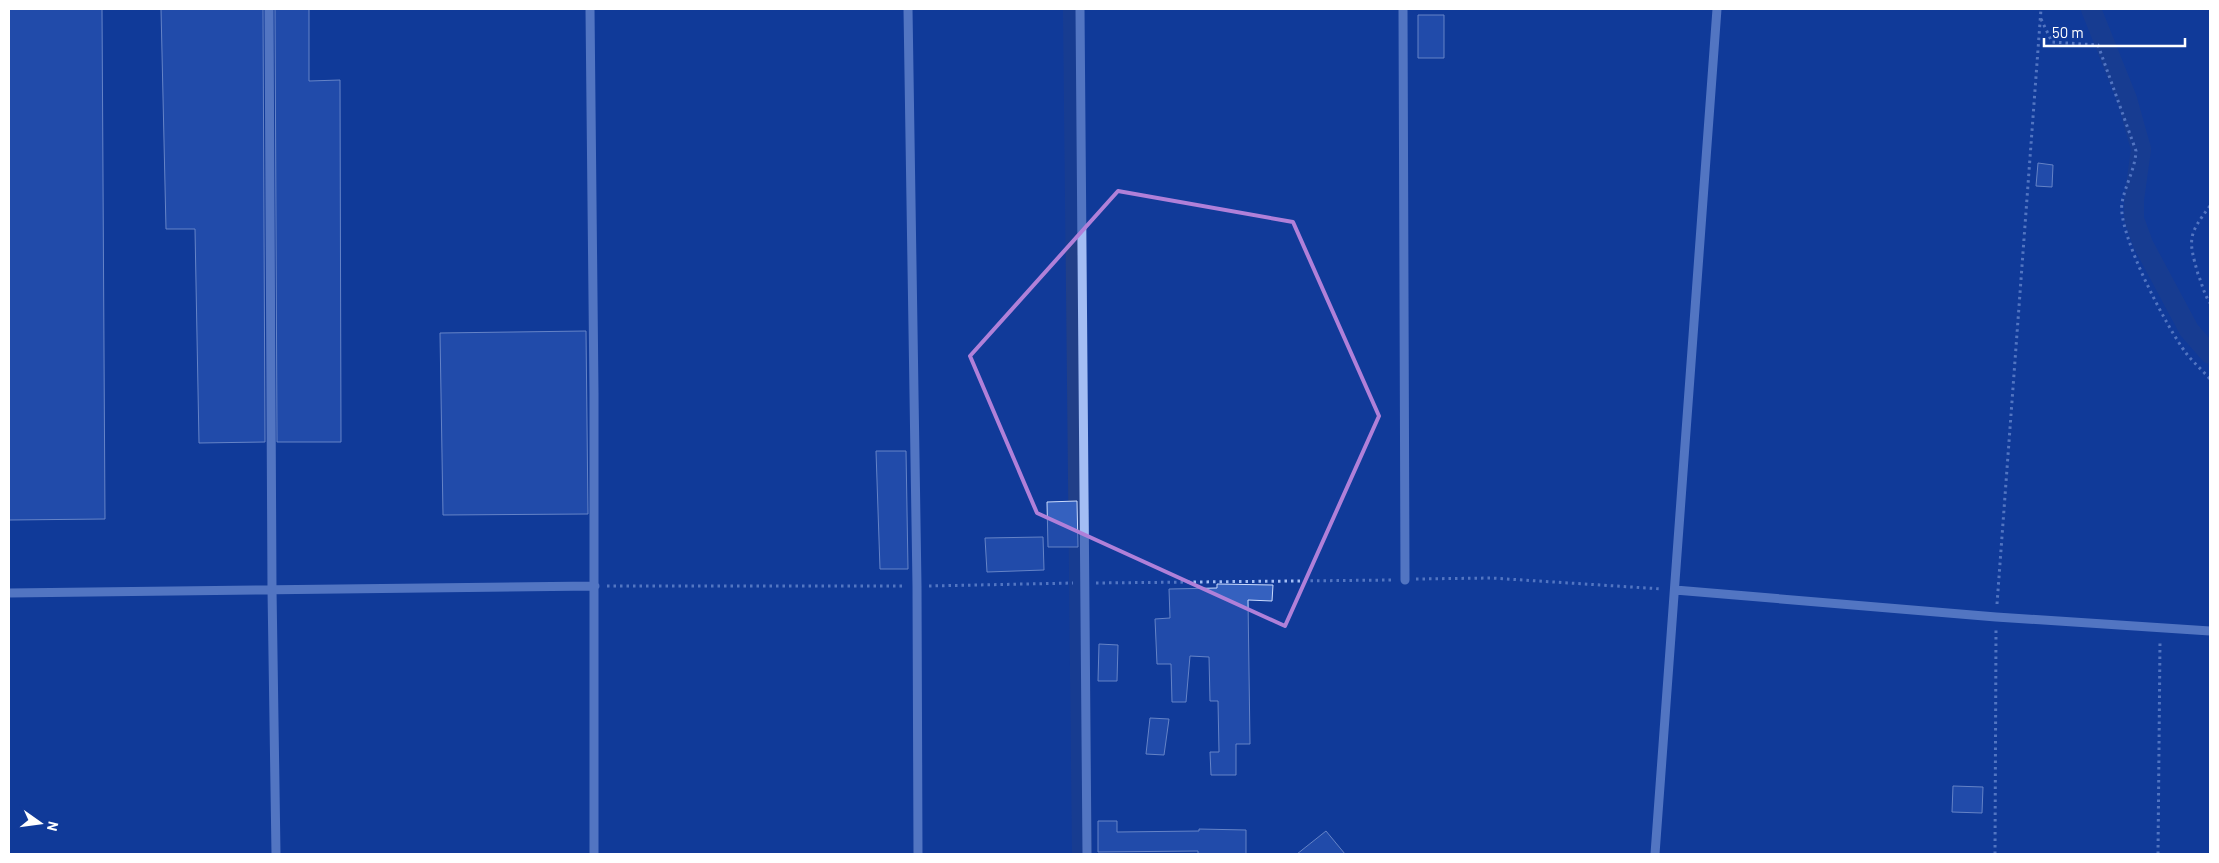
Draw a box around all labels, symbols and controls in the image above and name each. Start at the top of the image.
scale bar [2044,15,2185,47]
text: 50 m [2052,23,2084,41]
north arrow [15,798,65,848]
text: N [44,820,62,833]

